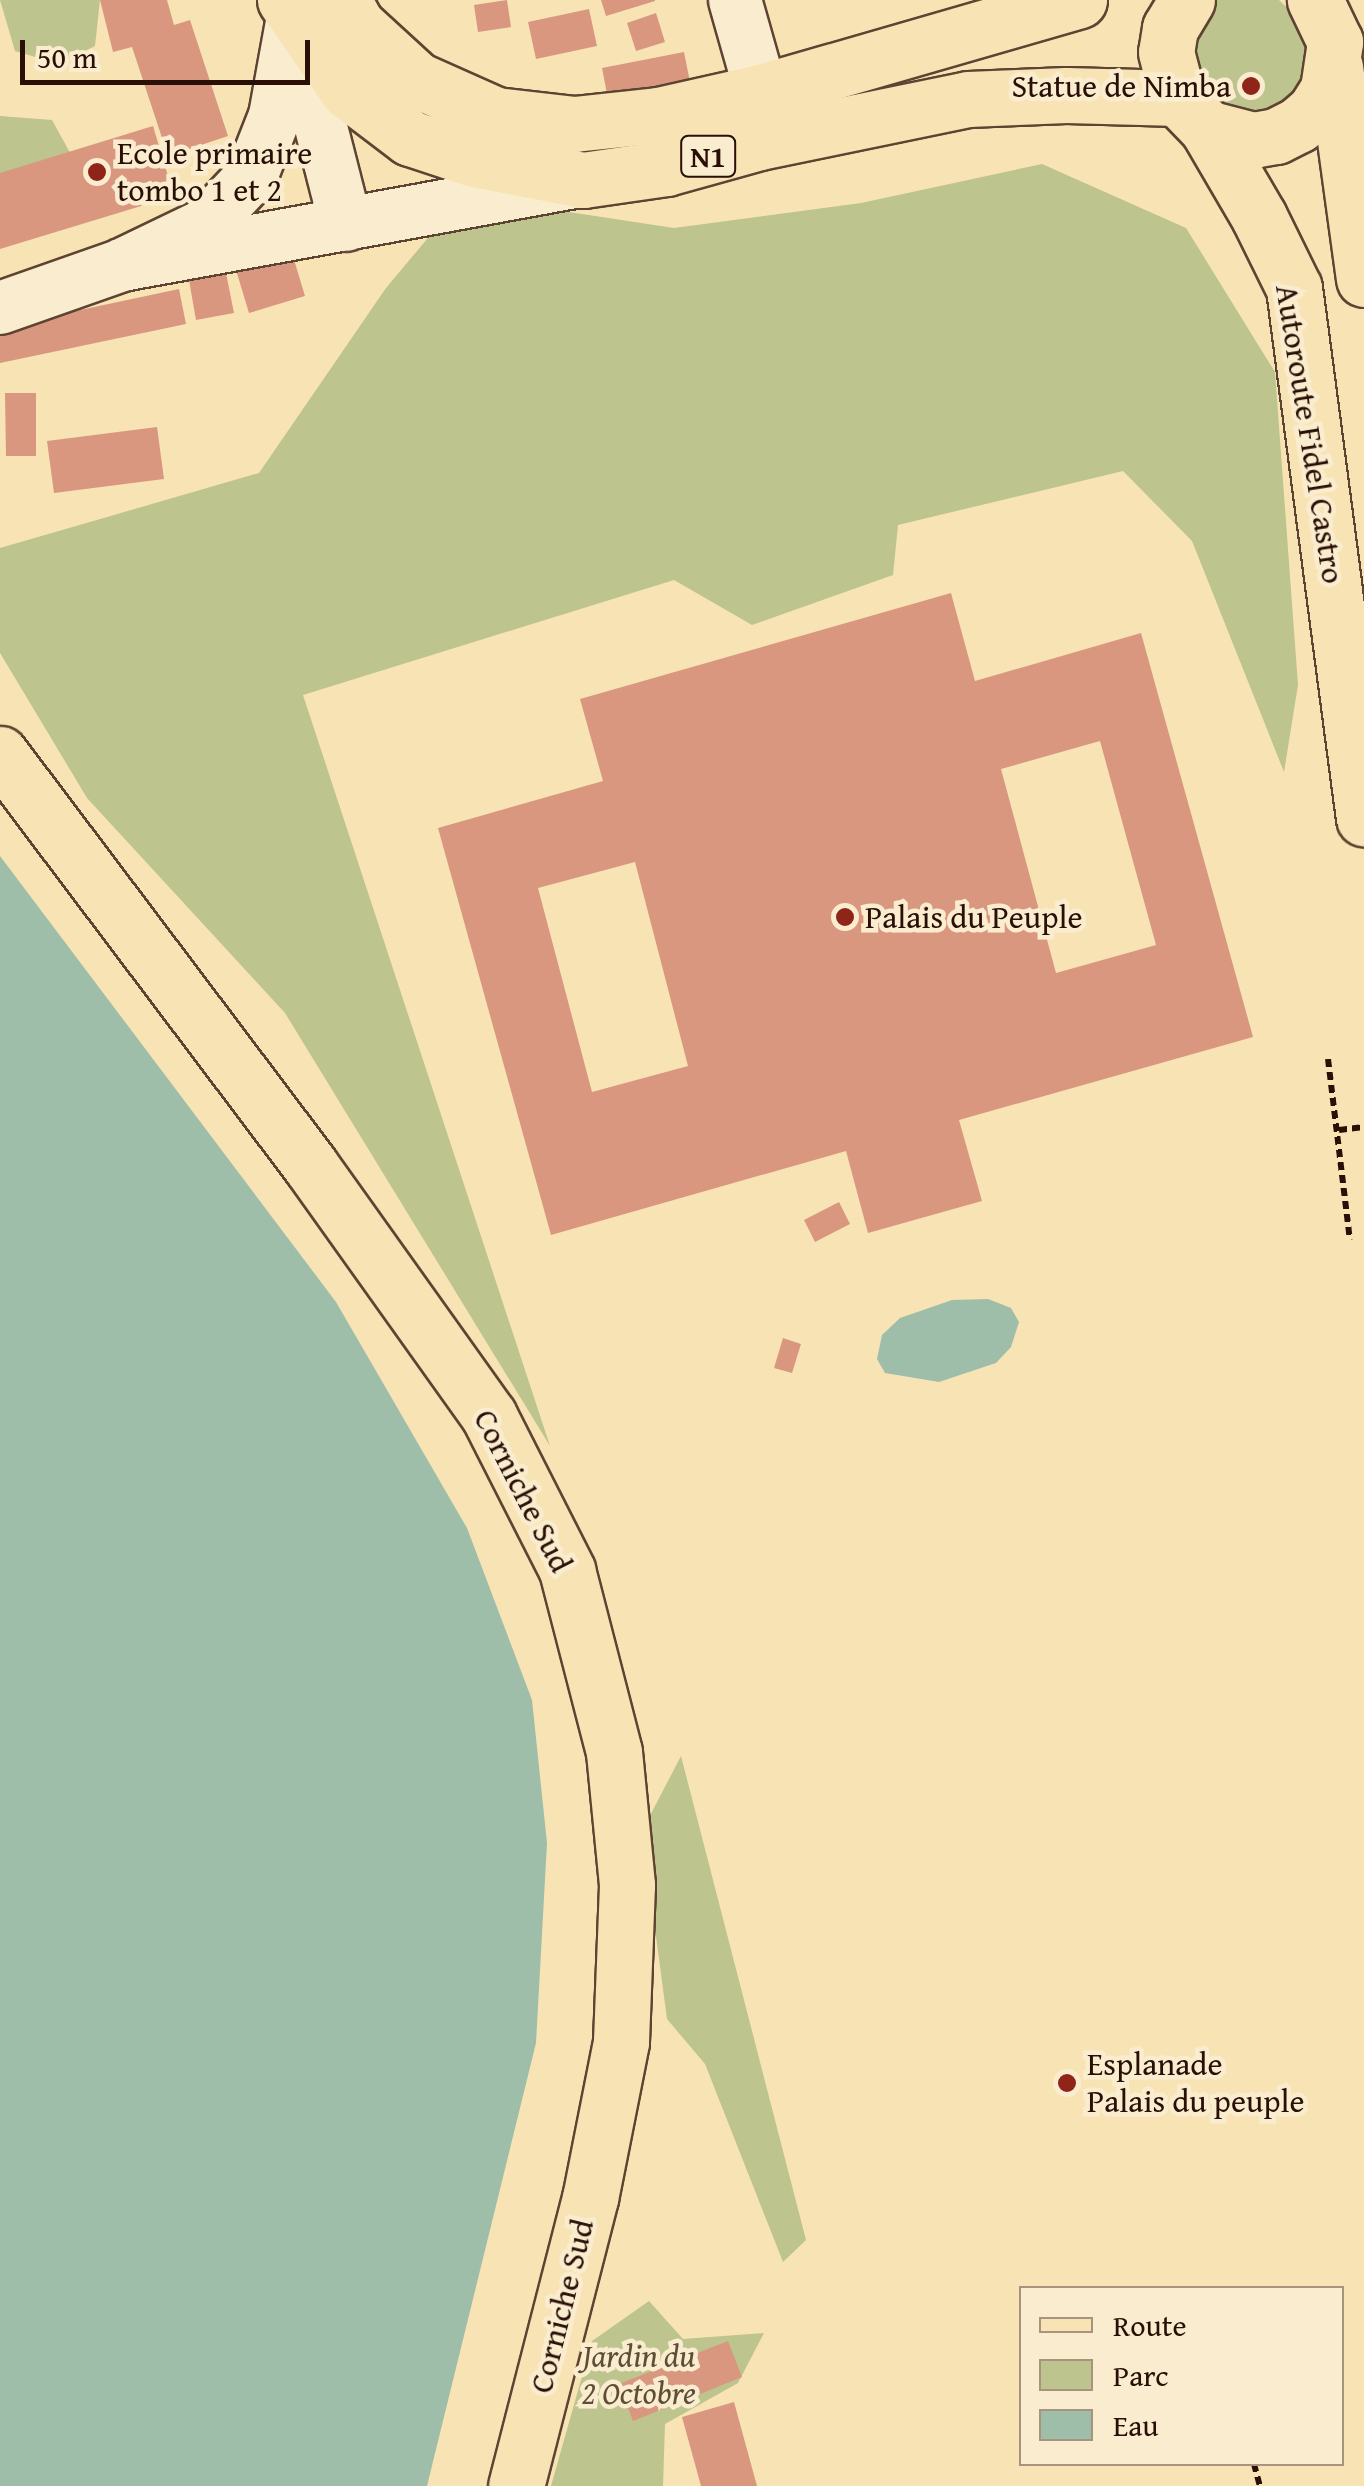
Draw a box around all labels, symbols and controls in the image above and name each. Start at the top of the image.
scale bar [25,20,315,82]
text: 50 m [37,35,97,79]
place label: Statue de Nimba [1011,67,1231,105]
marker: Statue de Nimba [1240,75,1262,97]
road number: N1 [678,131,738,181]
place label: Ecole primaire tombo 1 et 2 [117,135,312,210]
marker: Ecole primaire tombo 1 et 2 [86,161,108,183]
street label: Autoroute Fidel Castro [1267,282,1353,586]
place label: Palais du Peuple [865,898,1082,936]
marker: Palais du Peuple [834,906,856,928]
street label: Corniche Sud [466,1403,580,1579]
place label: Esplanade Palais du peuple [1087,2046,1304,2121]
marker: Esplanade Palais du peuple [1056,2072,1078,2094]
street label: Corniche Sud [522,2215,602,2397]
legend [1019,2286,1344,2466]
text: Route [1113,2303,1186,2347]
park label: Jardin du 2 Octobre [582,2338,696,2413]
text: Parc [1113,2353,1169,2397]
text: Eau [1113,2403,1159,2447]

